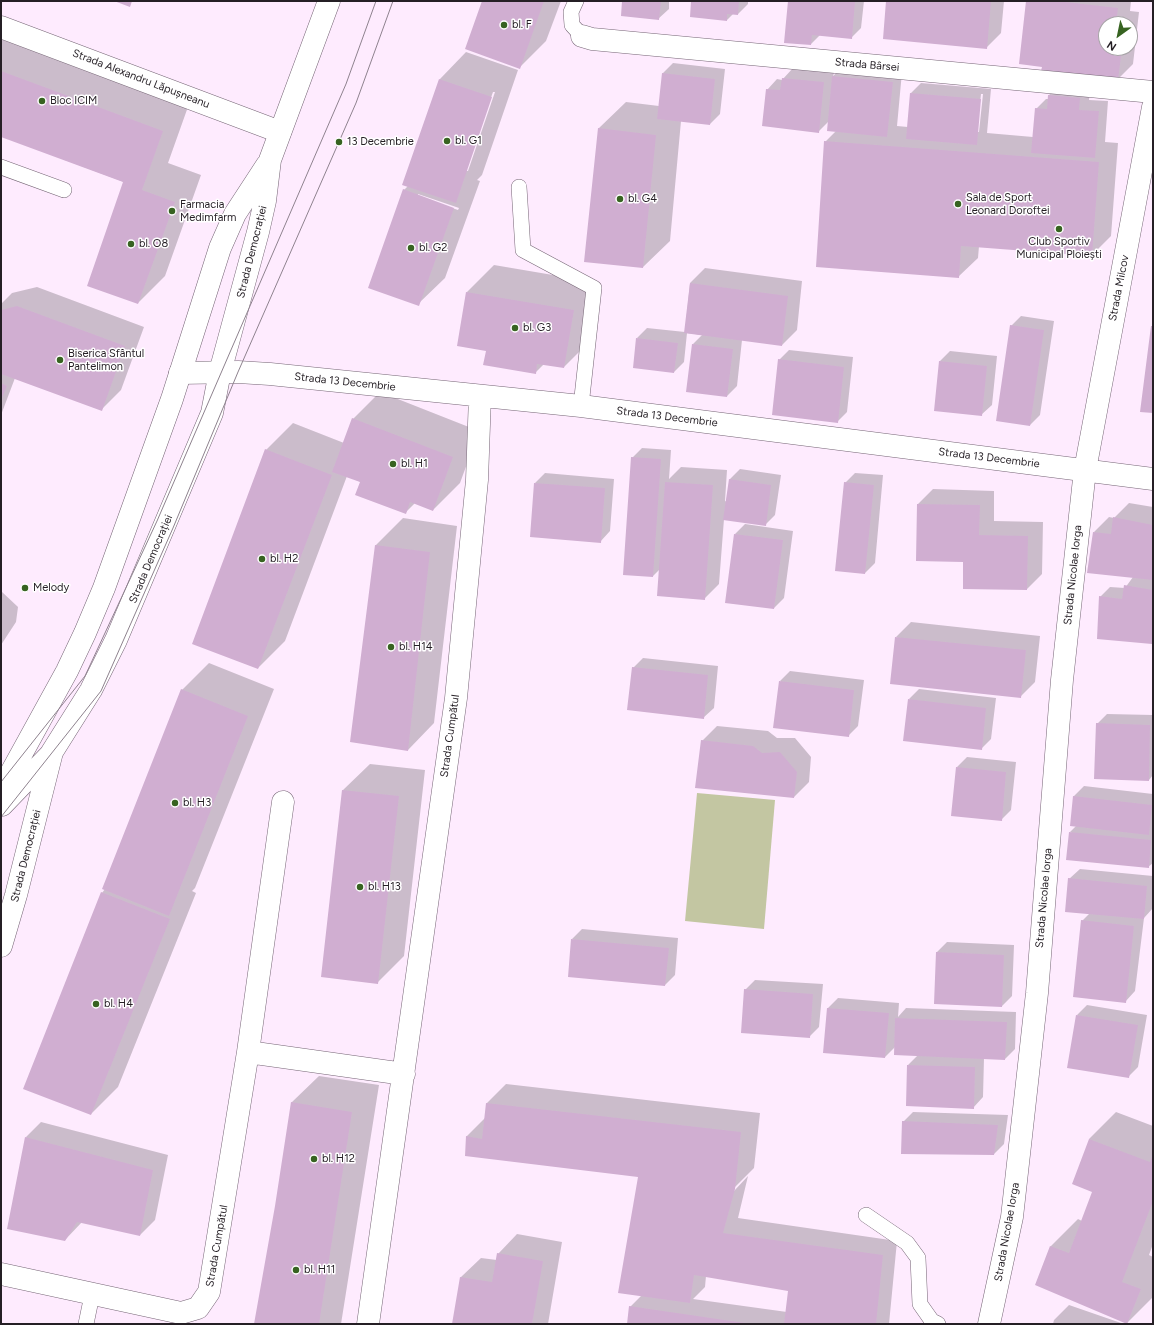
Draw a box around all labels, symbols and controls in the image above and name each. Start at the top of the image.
north arrow [1098,16,1138,56]
place label: bl. F [512,18,532,32]
marker: bl. F [499,20,509,30]
text: N [1105,38,1119,53]
street label: Strada Alexandru Lăpușneanu [71,47,211,111]
street label: Strada Bârsei [834,56,900,74]
place label: Bloc ICIM [50,94,97,108]
marker: Bloc ICIM [37,96,47,106]
place label: bl. G1 [455,134,482,148]
place label: 13 Decembrie [347,135,414,149]
marker: bl. G1 [442,136,452,146]
marker: 13 Decembrie [334,137,344,147]
place label: Sala de Sport Leonard Doroftei [966,191,1050,217]
place label: bl. G4 [628,192,657,206]
marker: bl. G4 [615,194,625,204]
place label: Farmacia Medimfarm [180,198,236,224]
marker: Sala de Sport Leonard Doroftei [953,199,963,209]
street label: Strada Democrației [234,204,270,300]
marker: Farmacia Medimfarm [167,206,177,216]
marker: Club Sportiv Municipal Ploiești [1054,224,1064,234]
place label: Club Sportiv Municipal Ploiești [1016,235,1102,261]
place label: bl. O8 [139,237,168,251]
marker: bl. O8 [126,239,136,249]
place label: bl. G2 [419,241,447,255]
marker: bl. G2 [406,243,416,253]
street label: Strada Milcov [1106,254,1132,322]
place label: bl. G3 [523,321,551,335]
marker: bl. G3 [510,323,520,333]
place label: Biserica Sfântul Pantelimon [68,347,144,373]
marker: Biserica Sfântul Pantelimon [55,355,65,365]
street label: Strada 13 Decembrie [294,370,396,394]
street label: Strada 13 Decembrie [616,404,718,430]
street label: Strada 13 Decembrie [938,445,1040,471]
place label: bl. H1 [401,457,428,471]
marker: bl. H1 [388,459,398,469]
street label: Strada Democrației [126,513,176,605]
street label: Strada Nicolae Iorga [1061,524,1085,626]
place label: bl. H2 [270,552,298,566]
marker: bl. H2 [257,554,267,564]
place label: Melody [33,581,69,595]
marker: Melody [20,583,30,593]
place label: bl. H14 [399,640,433,654]
marker: bl. H14 [386,642,396,652]
street label: Strada Cumpătul [438,694,462,778]
place label: bl. H3 [183,796,211,810]
marker: bl. H3 [170,798,180,808]
street label: Strada Democrației [8,808,44,904]
street label: Strada Nicolae Iorga [1033,847,1055,949]
place label: bl. H13 [368,880,401,894]
marker: bl. H13 [355,882,365,892]
place label: bl. H4 [104,997,133,1011]
marker: bl. H4 [91,999,101,1009]
place label: bl. H12 [322,1152,355,1166]
marker: bl. H12 [309,1154,319,1164]
street label: Strada Nicolae Iorga [992,1181,1022,1283]
street label: Strada Cumpătul [203,1204,231,1288]
place label: bl. H11 [304,1263,335,1277]
marker: bl. H11 [291,1265,301,1275]

